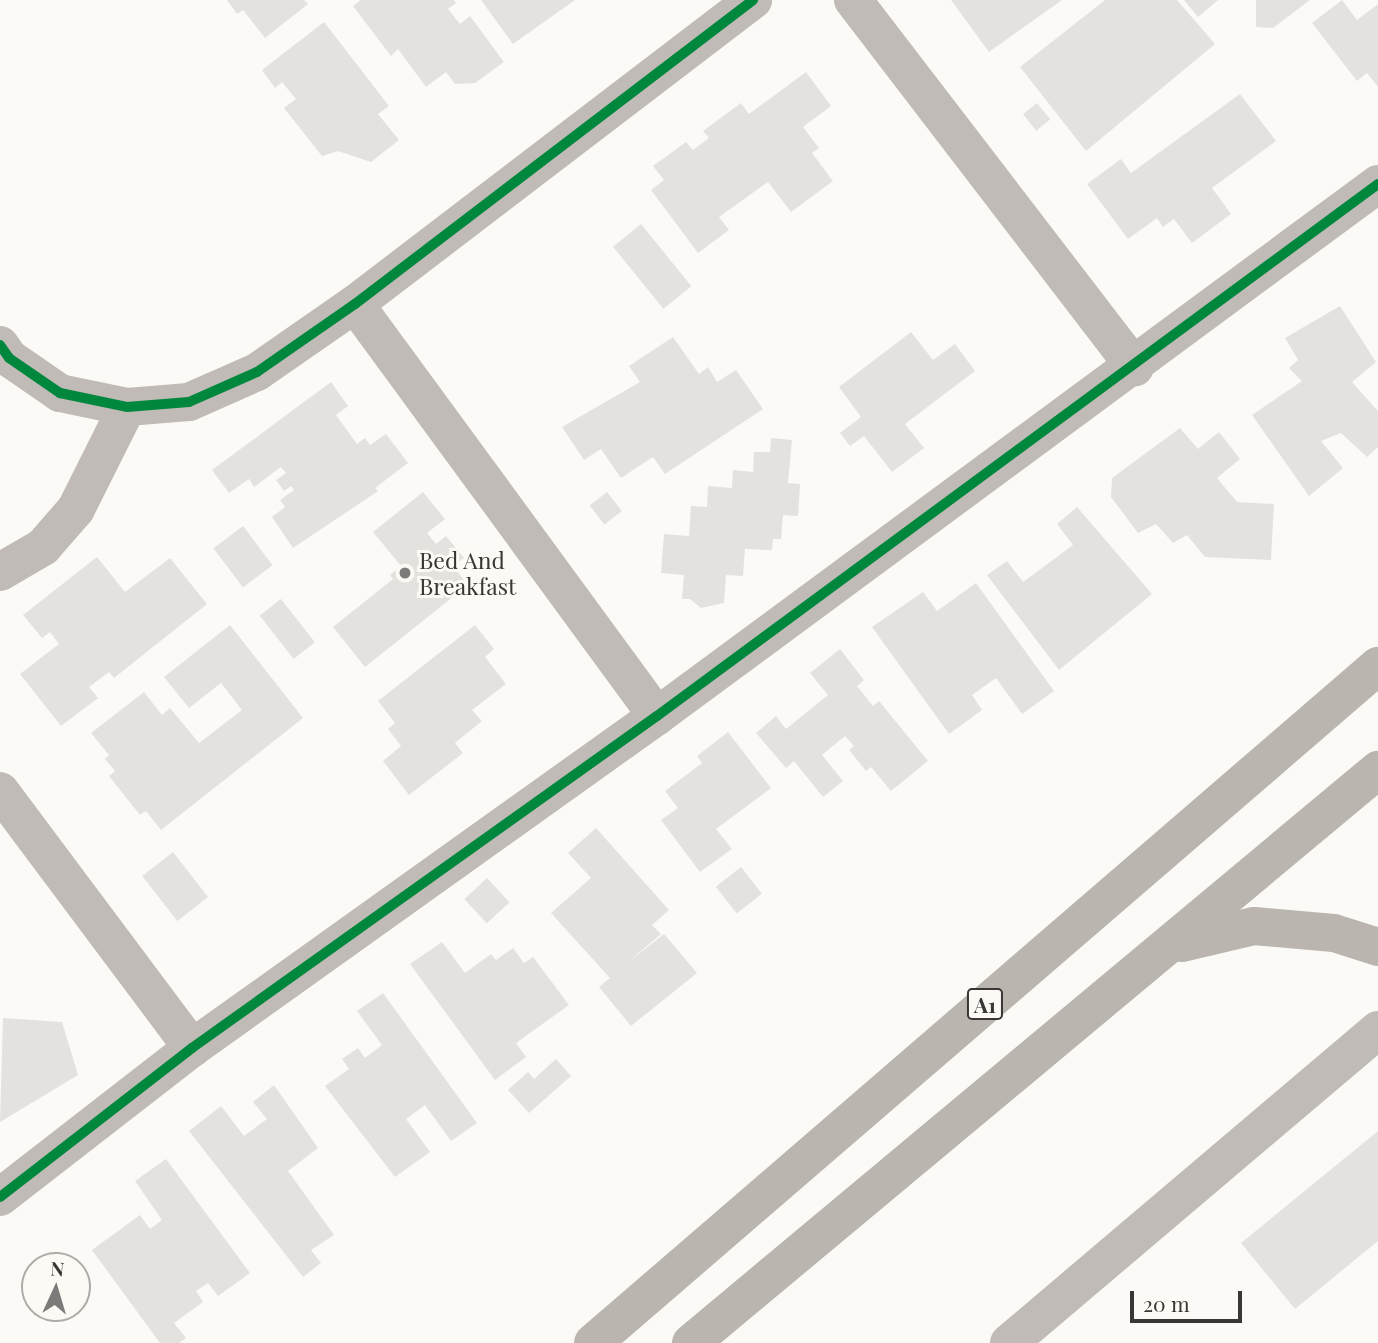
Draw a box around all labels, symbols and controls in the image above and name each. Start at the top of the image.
place label: Bed And Breakfast [419,546,516,600]
marker: Bed And Breakfast [397,565,413,581]
road number: A1 [966,986,1004,1021]
north arrow [21,1252,91,1322]
text: N [50,1255,65,1281]
scale bar [1133,1276,1245,1320]
text: 20 m [1143,1289,1190,1317]

